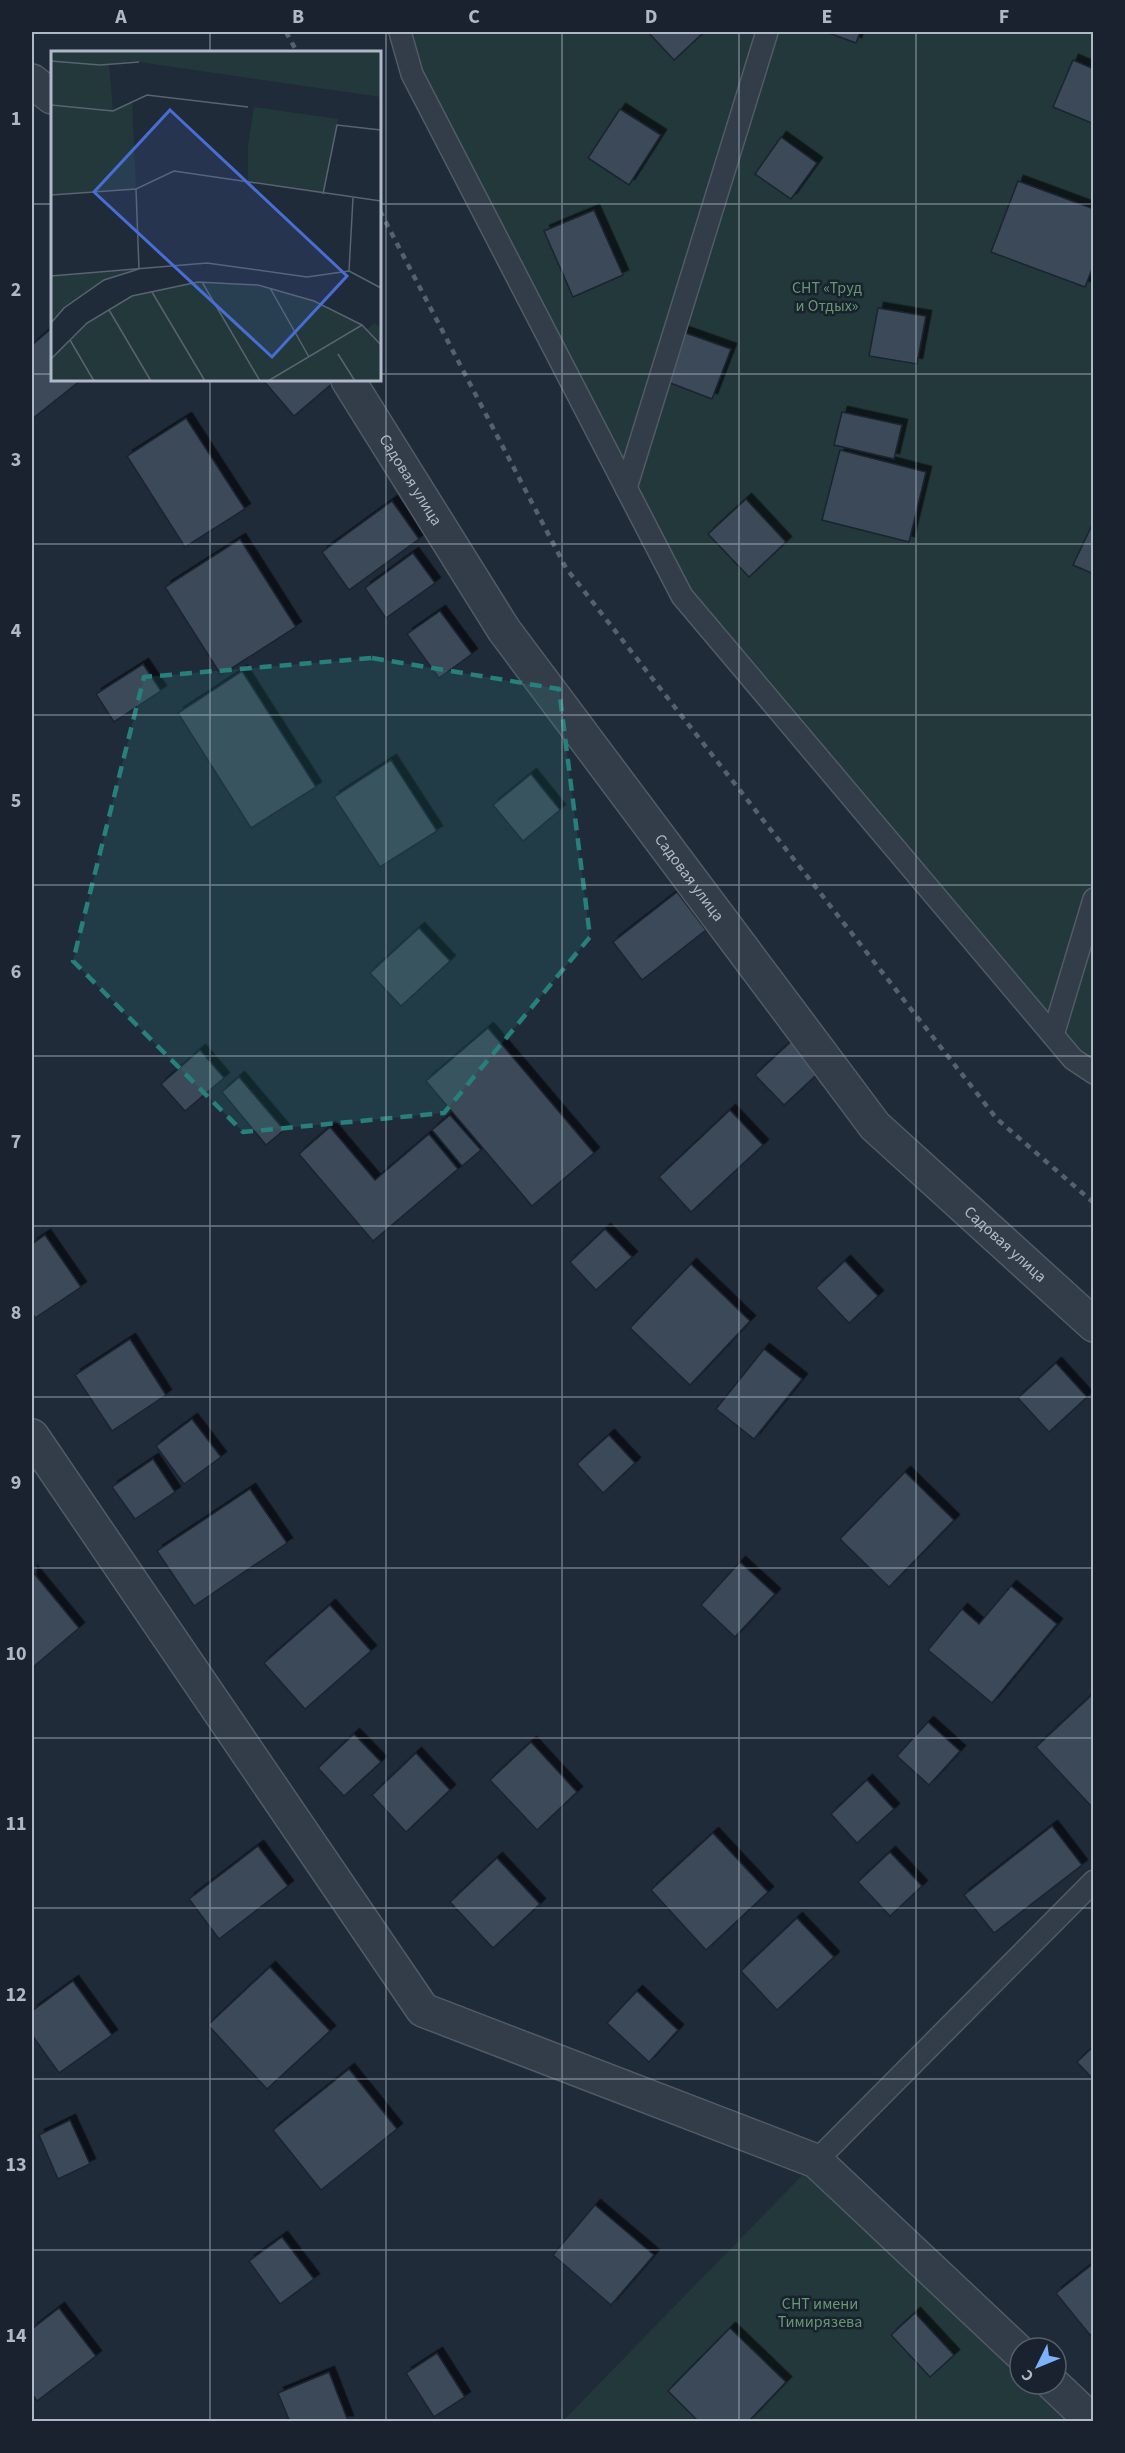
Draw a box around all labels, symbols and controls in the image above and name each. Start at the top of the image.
text: A [114,3,127,31]
text: B [292,3,304,31]
text: C [468,3,480,31]
text: D [645,3,657,31]
text: E [822,3,832,31]
text: F [999,3,1009,31]
inset map [51,51,381,381]
text: 1 [11,105,21,133]
text: 2 [11,276,21,304]
park label: СНТ «Труд и Отдых» [792,277,863,317]
street label: Садовая улица [374,430,447,530]
text: 3 [11,446,21,474]
text: 4 [11,617,22,645]
text: 5 [11,787,21,815]
street label: Садовая улица [649,829,729,926]
text: 6 [11,958,21,986]
text: 7 [11,1128,21,1156]
street label: Садовая улица [959,1201,1051,1287]
text: 8 [11,1299,21,1327]
text: 9 [11,1469,21,1497]
text: 10 [5,1640,27,1668]
text: 11 [5,1810,27,1838]
text: 12 [5,1981,27,2009]
text: 13 [5,2151,27,2179]
park label: СНТ имени Тимирязева [778,2293,862,2333]
text: 14 [5,2322,27,2350]
north arrow [1008,2336,1068,2396]
text: С [1017,2365,1039,2386]

